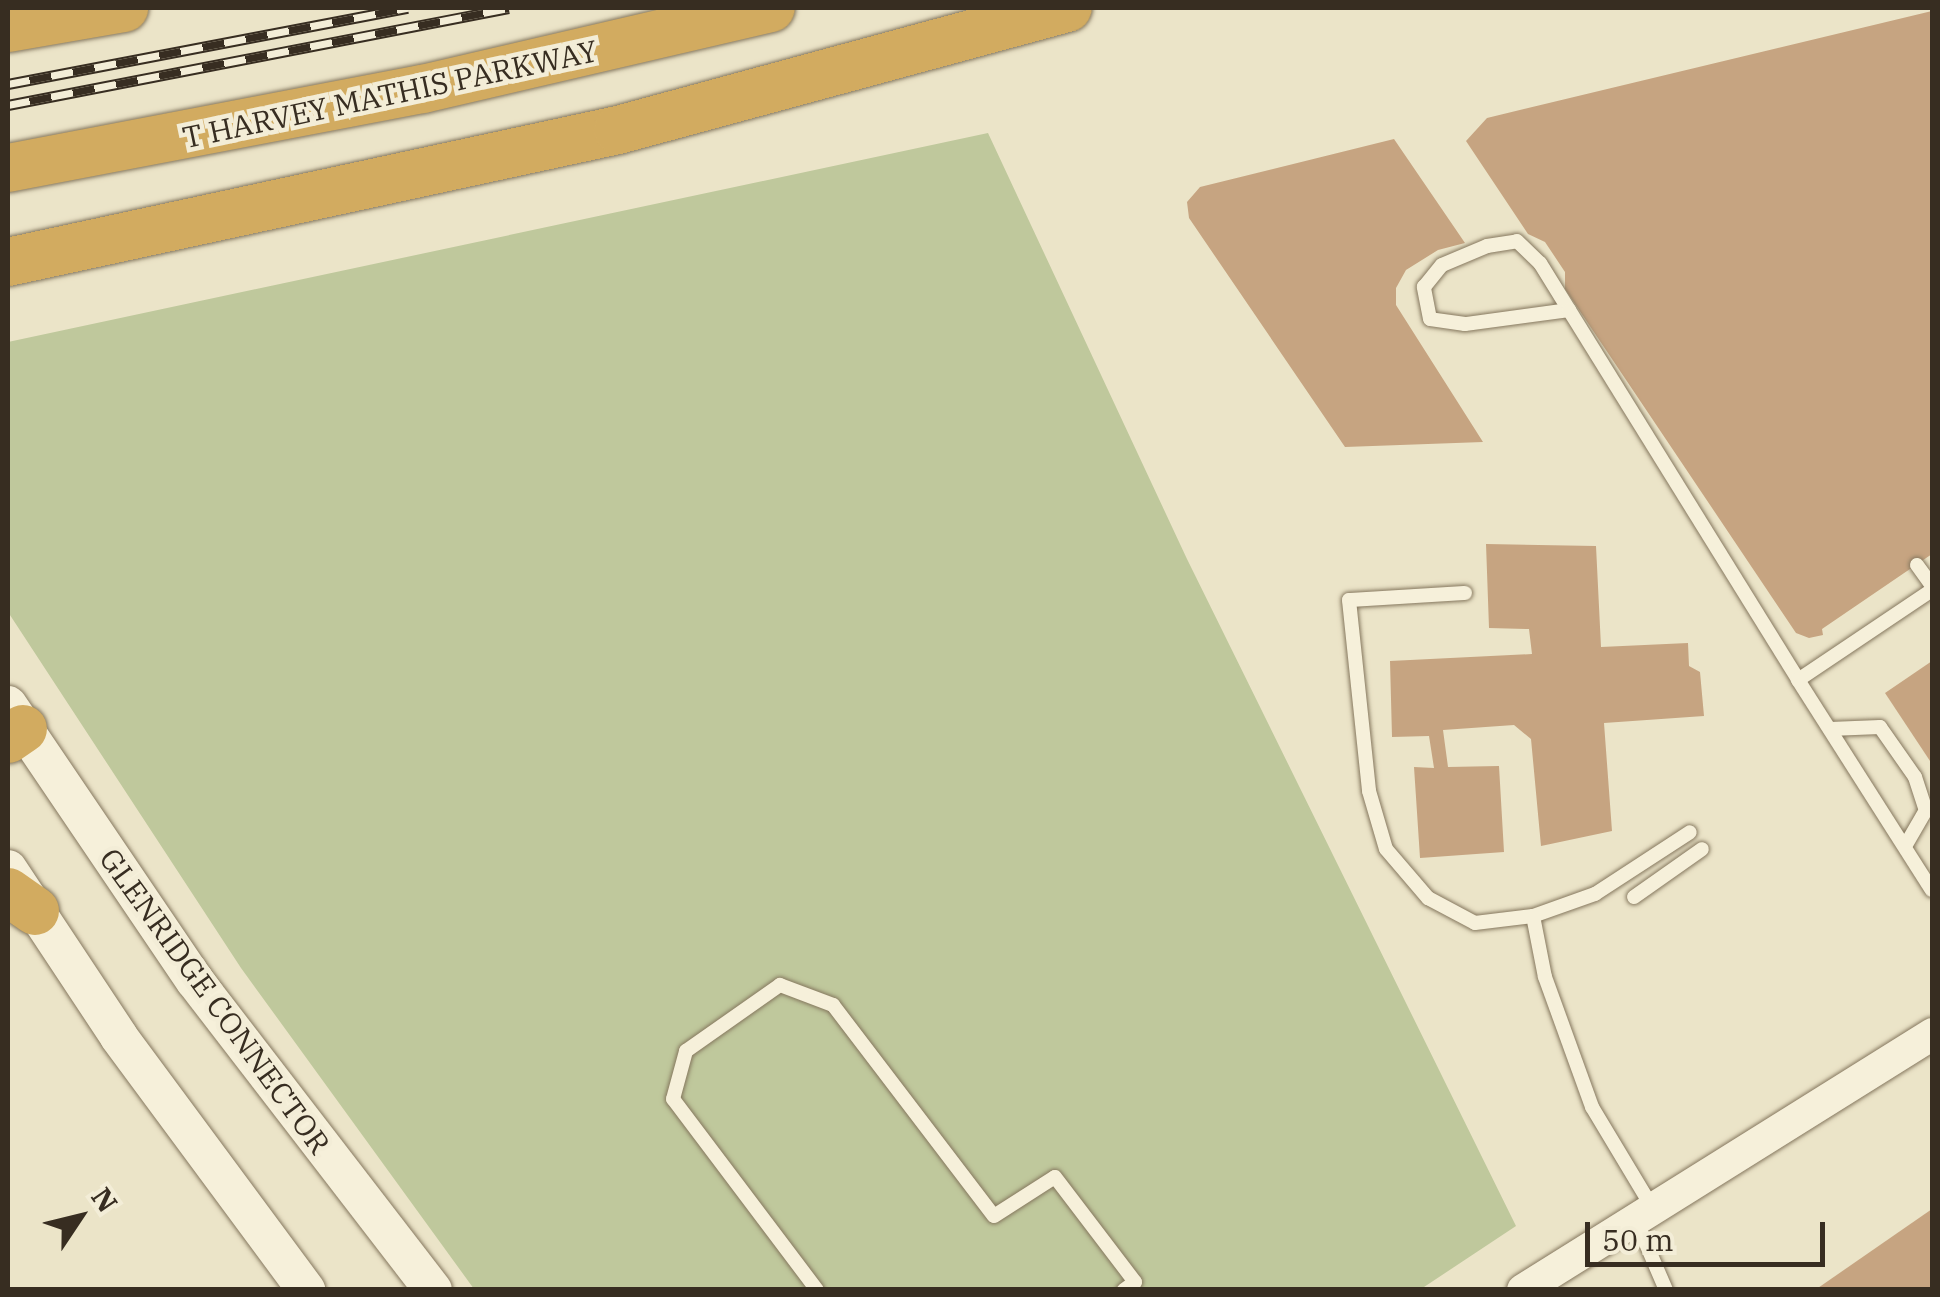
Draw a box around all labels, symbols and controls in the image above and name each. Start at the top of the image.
street label: T HARVEY MATHIS PARKWAY [179,32,601,156]
street label: GLENRIDGE CONNECTOR [92,841,338,1161]
north arrow [30,1167,130,1267]
text: N [83,1180,126,1219]
scale bar [1590,1202,1830,1264]
text: 50 m [1602,1220,1674,1259]

